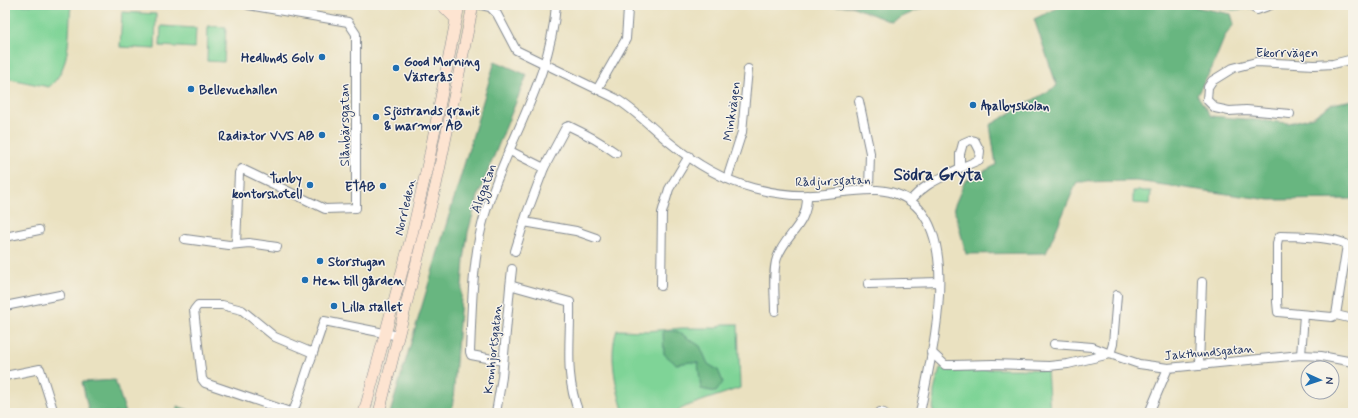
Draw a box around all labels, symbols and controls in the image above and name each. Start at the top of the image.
street label: Ekorrvägen [1256,45,1318,62]
place label: Hedlunds Golv [241,50,315,67]
marker: Hedlunds Golv [317,52,327,62]
place label: Good Morning Västerås [404,54,480,86]
marker: Good Morning Västerås [391,63,401,73]
street label: Minkvägen [720,80,745,142]
place label: Bellevuehallen [199,82,278,99]
street label: Slånbärsgatan [337,83,355,167]
marker: Bellevuehallen [186,84,196,94]
place label: Apalbyskolan [981,98,1050,116]
marker: Apalbyskolan [968,100,978,110]
place label: Sjöstrands granit & marmor AB [384,103,480,135]
marker: Sjöstrands granit & marmor AB [371,112,381,122]
place label: Radiator VVS AB [218,128,315,145]
marker: Radiator VVS AB [317,130,327,140]
street label: Älggatan [468,161,503,216]
district label: Södra Gryta [894,164,983,186]
place label: Tunby kontorshotell [232,171,302,203]
street label: Rådjursgatan [795,172,871,193]
street label: Norrleden [391,177,420,237]
place label: ETAB [345,179,376,196]
marker: Tunby kontorshotell [305,180,315,190]
marker: ETAB [378,181,388,191]
place label: Storstugan [328,254,385,272]
marker: Storstugan [315,256,325,266]
place label: Hem till gården [313,273,404,292]
marker: Hem till gården [300,275,310,285]
place label: Lilla stallet [342,299,404,316]
marker: Lilla stallet [329,301,339,311]
street label: Kronhjortsgatan [480,303,507,395]
street label: Jakthundsgatan [1164,340,1255,365]
north arrow [1300,360,1340,400]
text: N [1322,376,1336,384]

